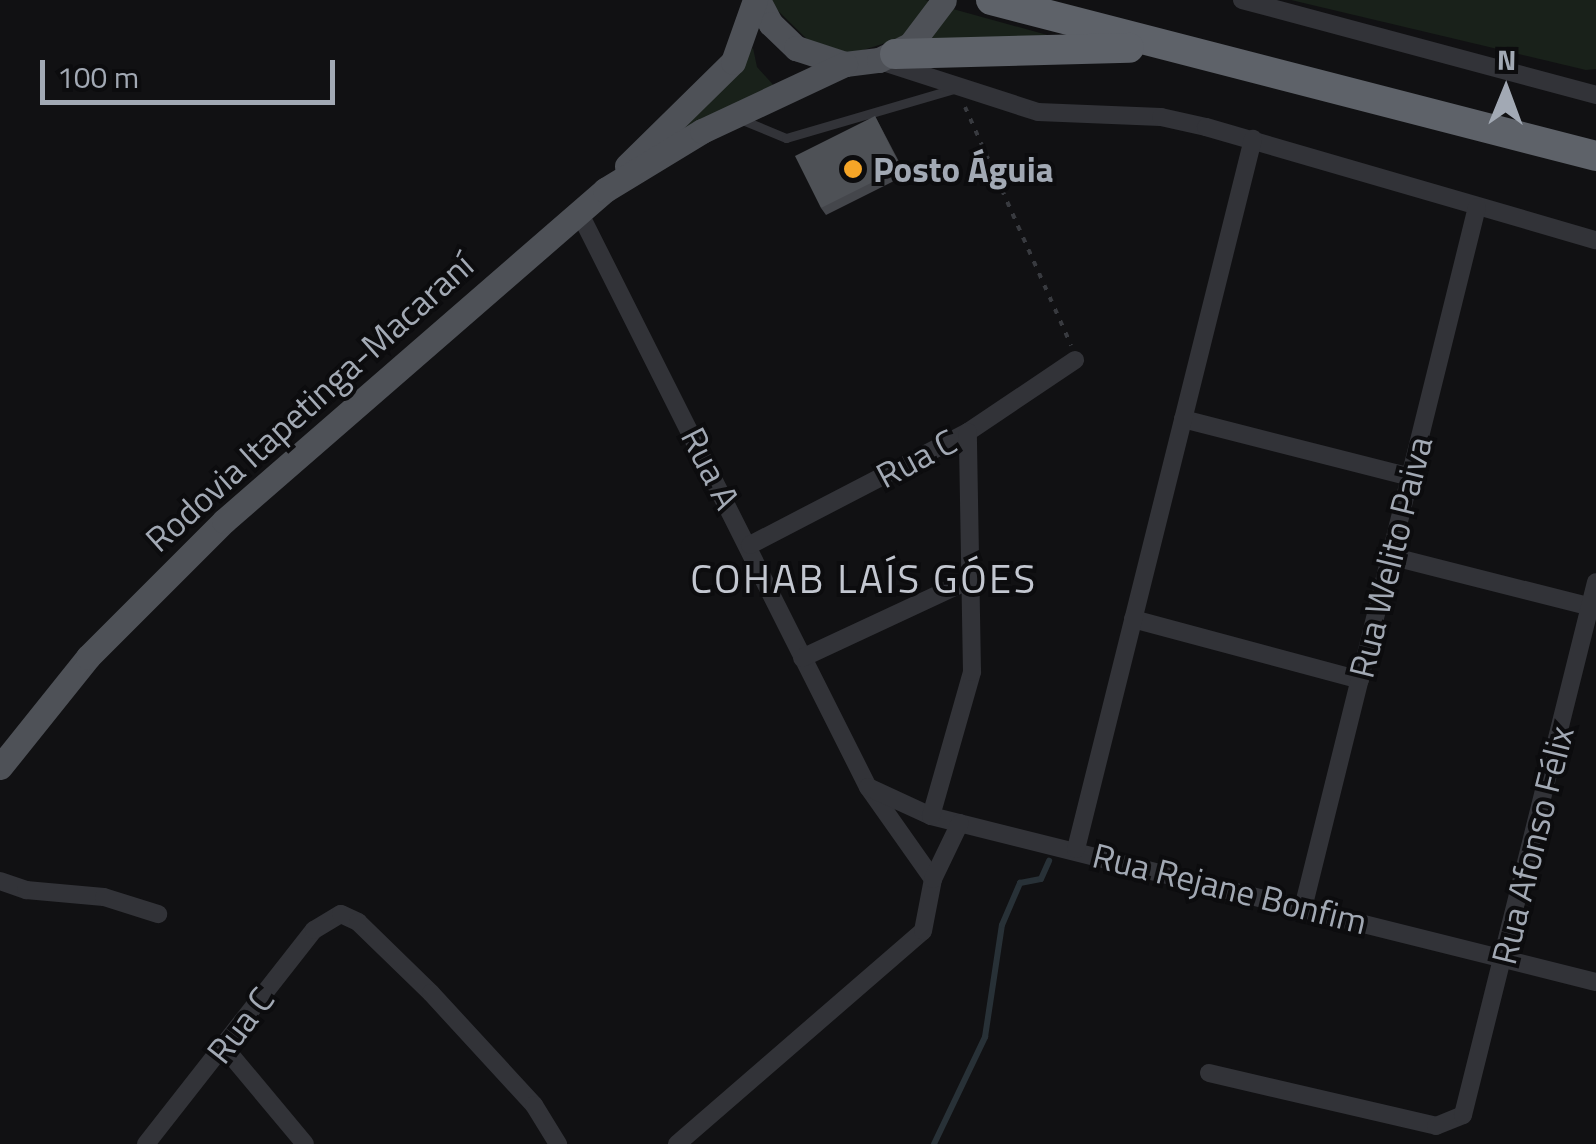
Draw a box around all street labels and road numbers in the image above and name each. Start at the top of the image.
street label: Rodovia Itapetinga-Macaraní [137,244,481,560]
street label: Rua A [673,420,749,516]
street label: Rua C [869,420,963,496]
street label: Rua Welito Paiva [1340,432,1440,682]
street label: Rua Afonso Félix [1482,722,1582,968]
street label: Rua Rejane Bonfim [1089,834,1371,942]
street label: Rua C [197,979,283,1071]

